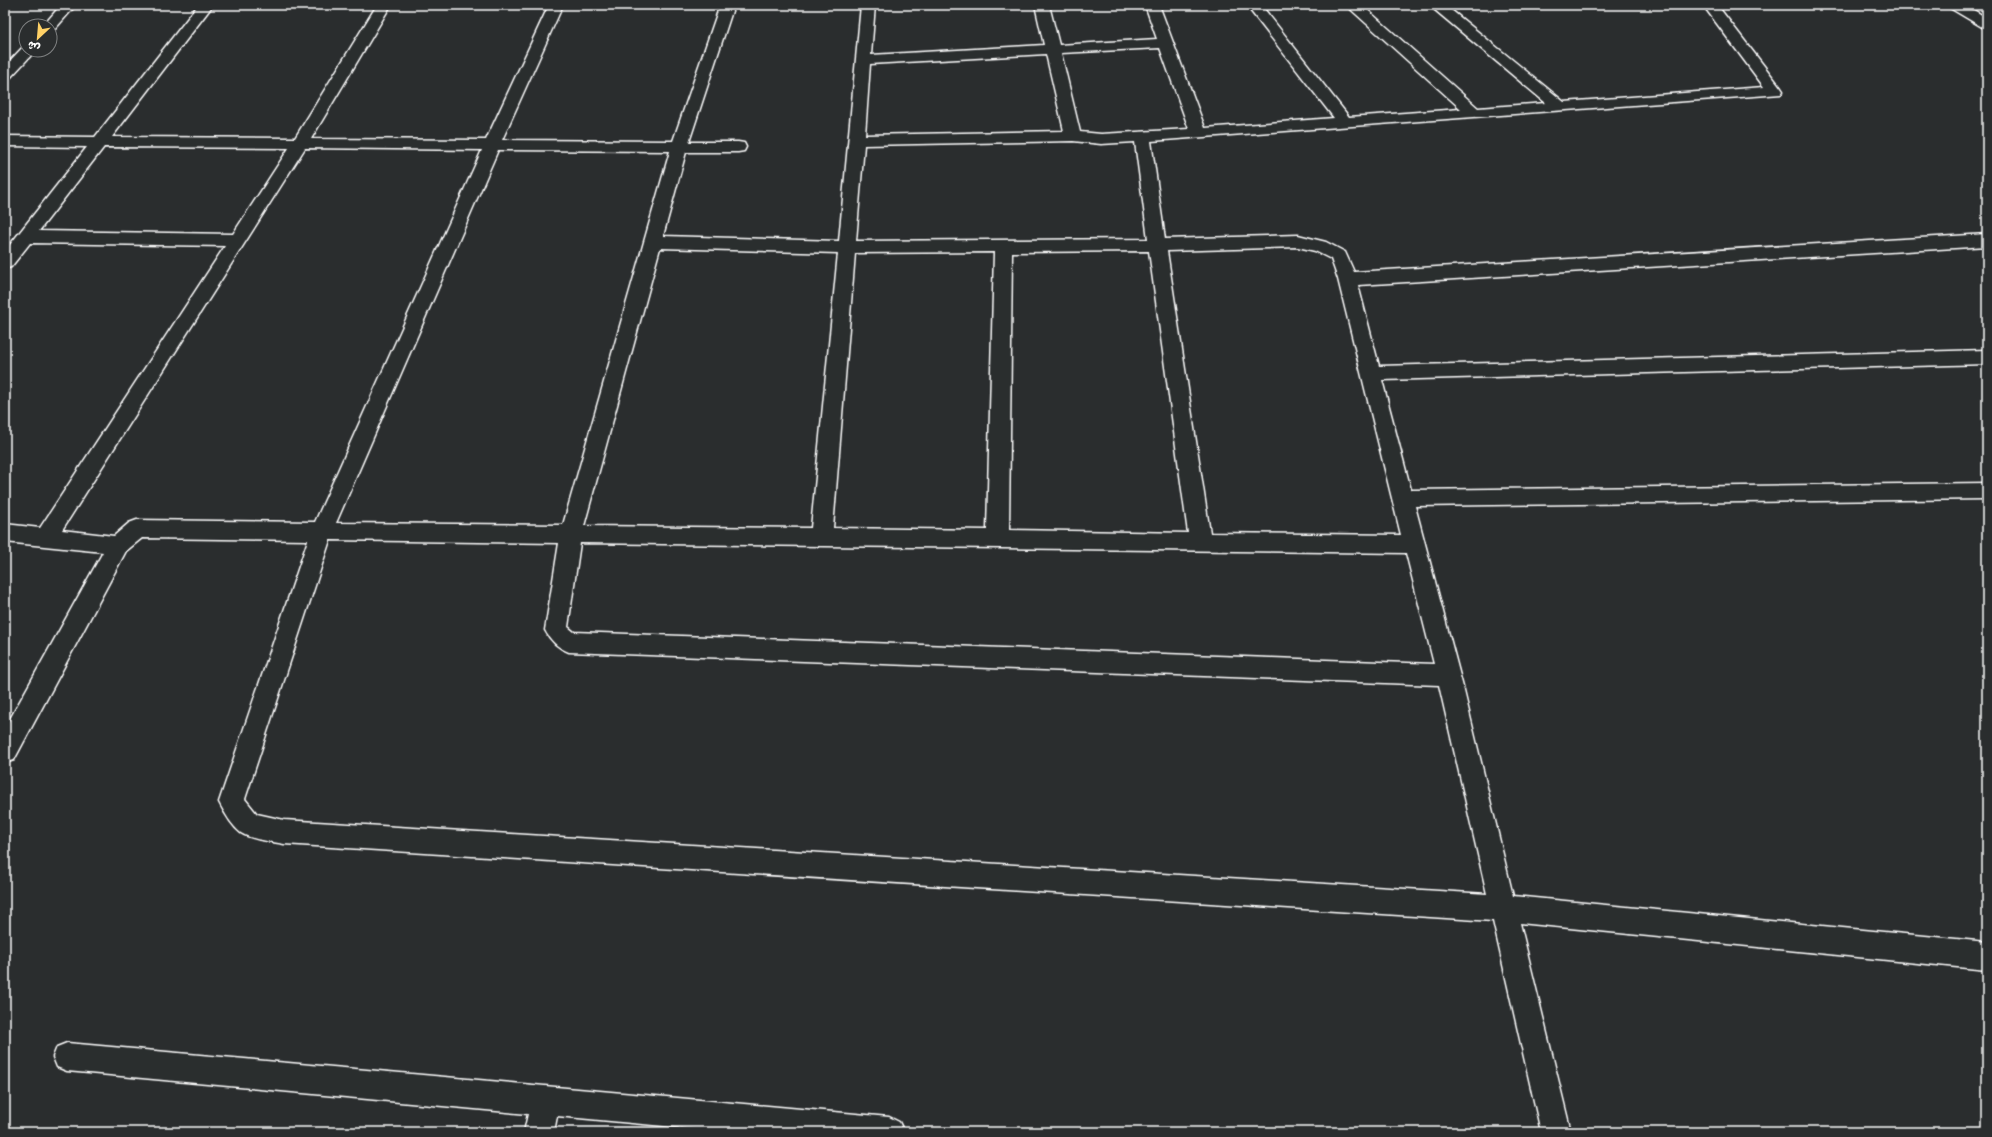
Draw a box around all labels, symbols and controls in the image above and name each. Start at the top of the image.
north arrow [18,18,58,58]
text: ش [26,35,43,55]

